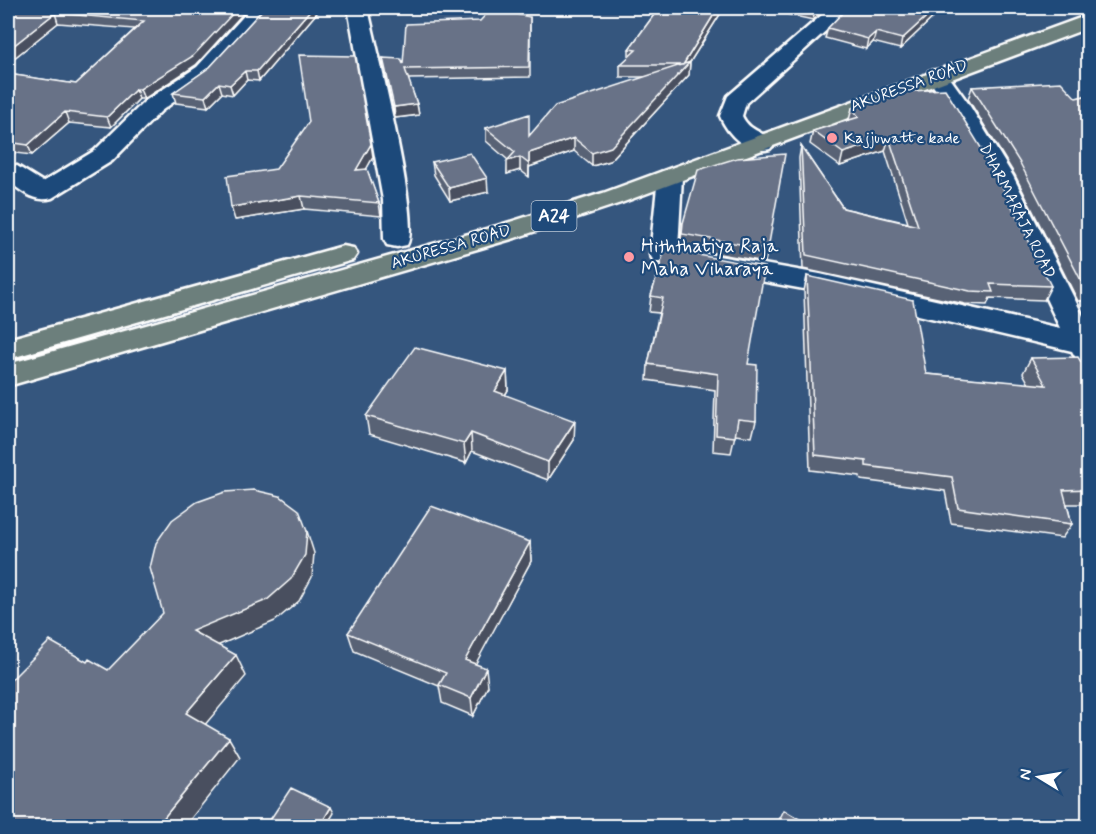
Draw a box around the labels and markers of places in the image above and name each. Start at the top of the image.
place label: Kajjuwatte kade [844,128,960,149]
marker: Kajjuwatte kade [825,131,839,145]
place label: Hiththatiya Raja Maha Viharaya [641,233,779,283]
marker: Hiththatiya Raja Maha Viharaya [622,250,636,264]

